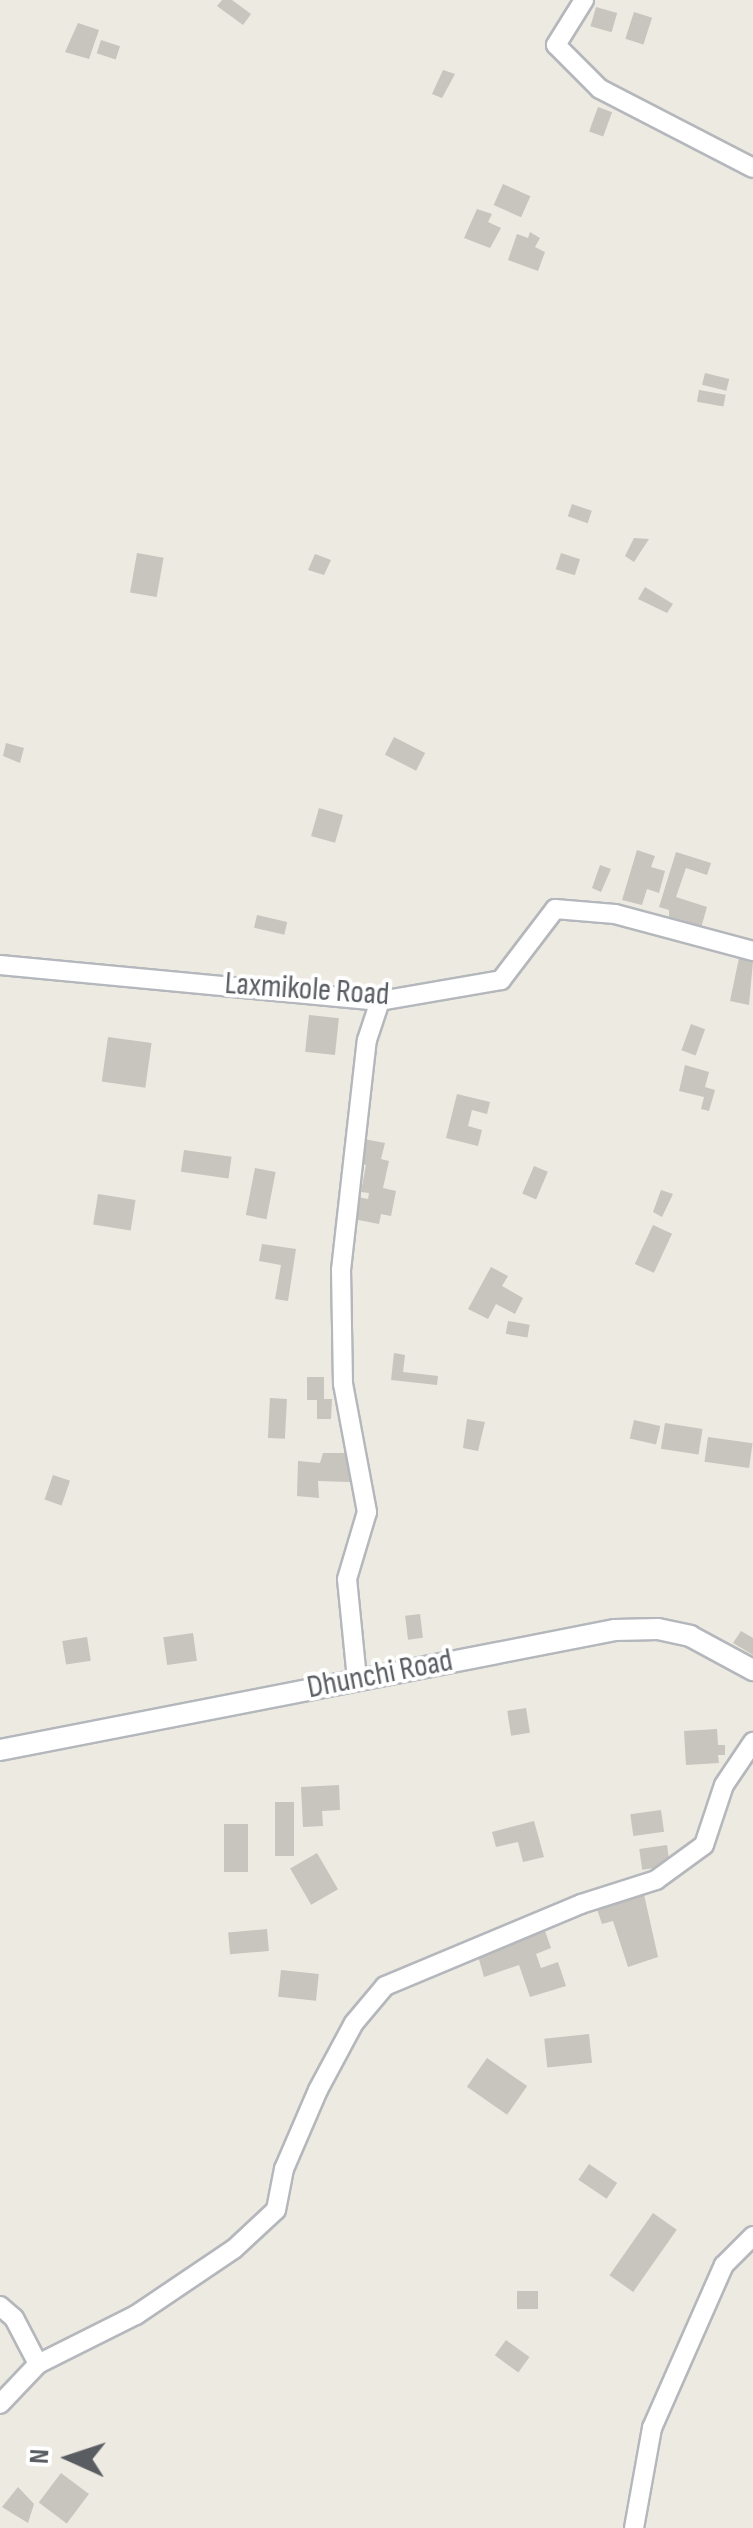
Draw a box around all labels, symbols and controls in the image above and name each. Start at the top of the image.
street label: Laxmikole Road [223,965,391,1015]
street label: Dhunchi Road [304,1642,456,1708]
north arrow [20,2408,120,2508]
text: N [23,2448,56,2465]

